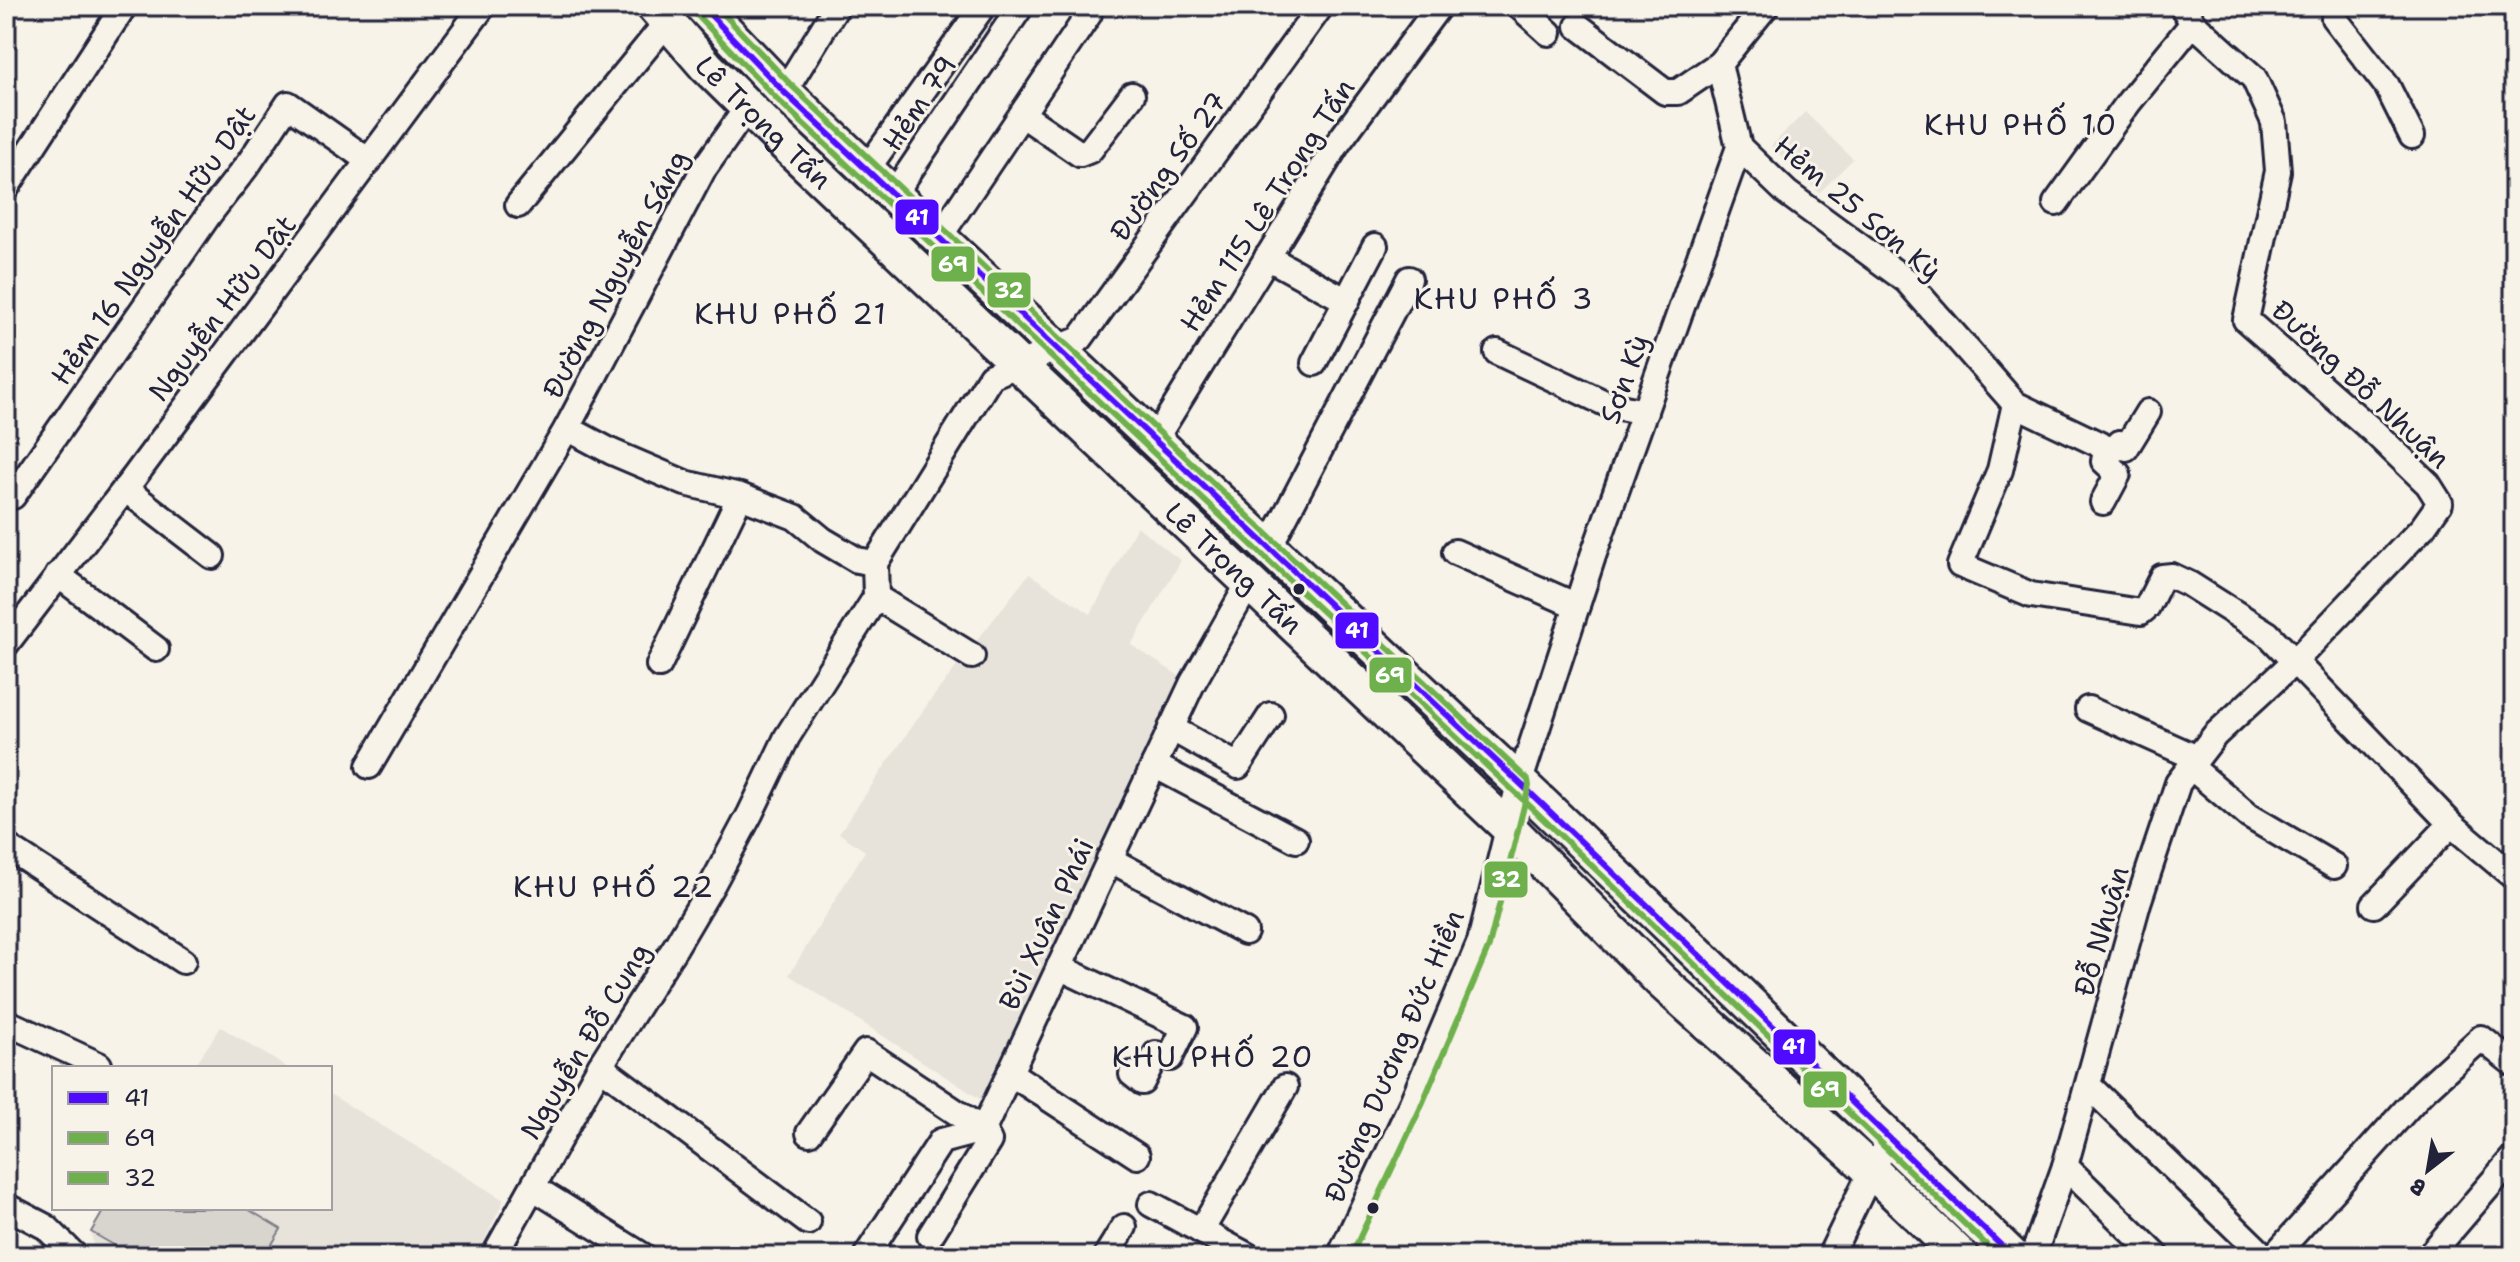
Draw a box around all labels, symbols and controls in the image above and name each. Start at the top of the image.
street label: Lê Trọng Tấn [686,48,840,198]
street label: Hẻm 79 [873,48,965,158]
street label: Hẻm 115 Lê Trọng Tấn [1171,71,1363,339]
street label: Đường Số 27 [1101,83,1235,249]
street label: Hẻm 16 Nguyễn Hữu Dật [44,99,262,391]
district label: KHU PHỐ 10 [1924,102,2118,145]
street label: Hẻm 25 Sơn Kỳ [1766,127,1950,289]
street label: Đường Nguyễn Sáng [533,143,697,405]
line badge: 41 [894,198,940,236]
text: 41 [905,203,929,232]
street label: Nguyễn Hữu Dật [141,208,303,408]
line badge: 69 [930,245,976,283]
text: 69 [938,250,968,279]
line badge: 32 [986,271,1032,309]
text: 32 [994,276,1024,305]
district label: KHU PHỐ 3 [1414,276,1594,319]
district label: KHU PHỐ 21 [694,291,888,334]
street label: Đường Đỗ Nhuận [2263,291,2459,477]
street label: Sơn Kỳ [1590,329,1658,429]
street label: Lê Trọng Tấn [1157,494,1311,643]
unlabelled marker [1291,581,1307,597]
line badge: 41 [1334,611,1380,650]
text: 41 [1345,616,1369,645]
line badge: 69 [1368,656,1413,694]
text: 69 [1375,661,1405,690]
street label: Bùi Xuân Phái [990,832,1102,1016]
line badge: 32 [1483,860,1529,899]
street label: Đỗ Nhuận [2064,861,2138,1001]
district label: KHU PHỐ 22 [513,864,715,907]
text: 32 [1491,865,1521,894]
street label: Đường Dương Đức Hiền [1315,904,1473,1208]
street label: Nguyễn Đỗ Cung [511,935,659,1147]
line badge: 41 [1772,1028,1817,1066]
text: 41 [1782,1032,1806,1061]
district label: KHU PHỐ 20 [1112,1034,1314,1077]
legend [52,1066,332,1210]
line badge: 69 [1802,1070,1848,1109]
text: 69 [1810,1075,1840,1104]
text: 41 [124,1082,150,1114]
text: 69 [124,1122,156,1154]
north arrow [2388,1130,2468,1210]
text: 32 [124,1162,156,1194]
text: B [2405,1171,2431,1203]
unlabelled marker [1365,1200,1381,1216]

